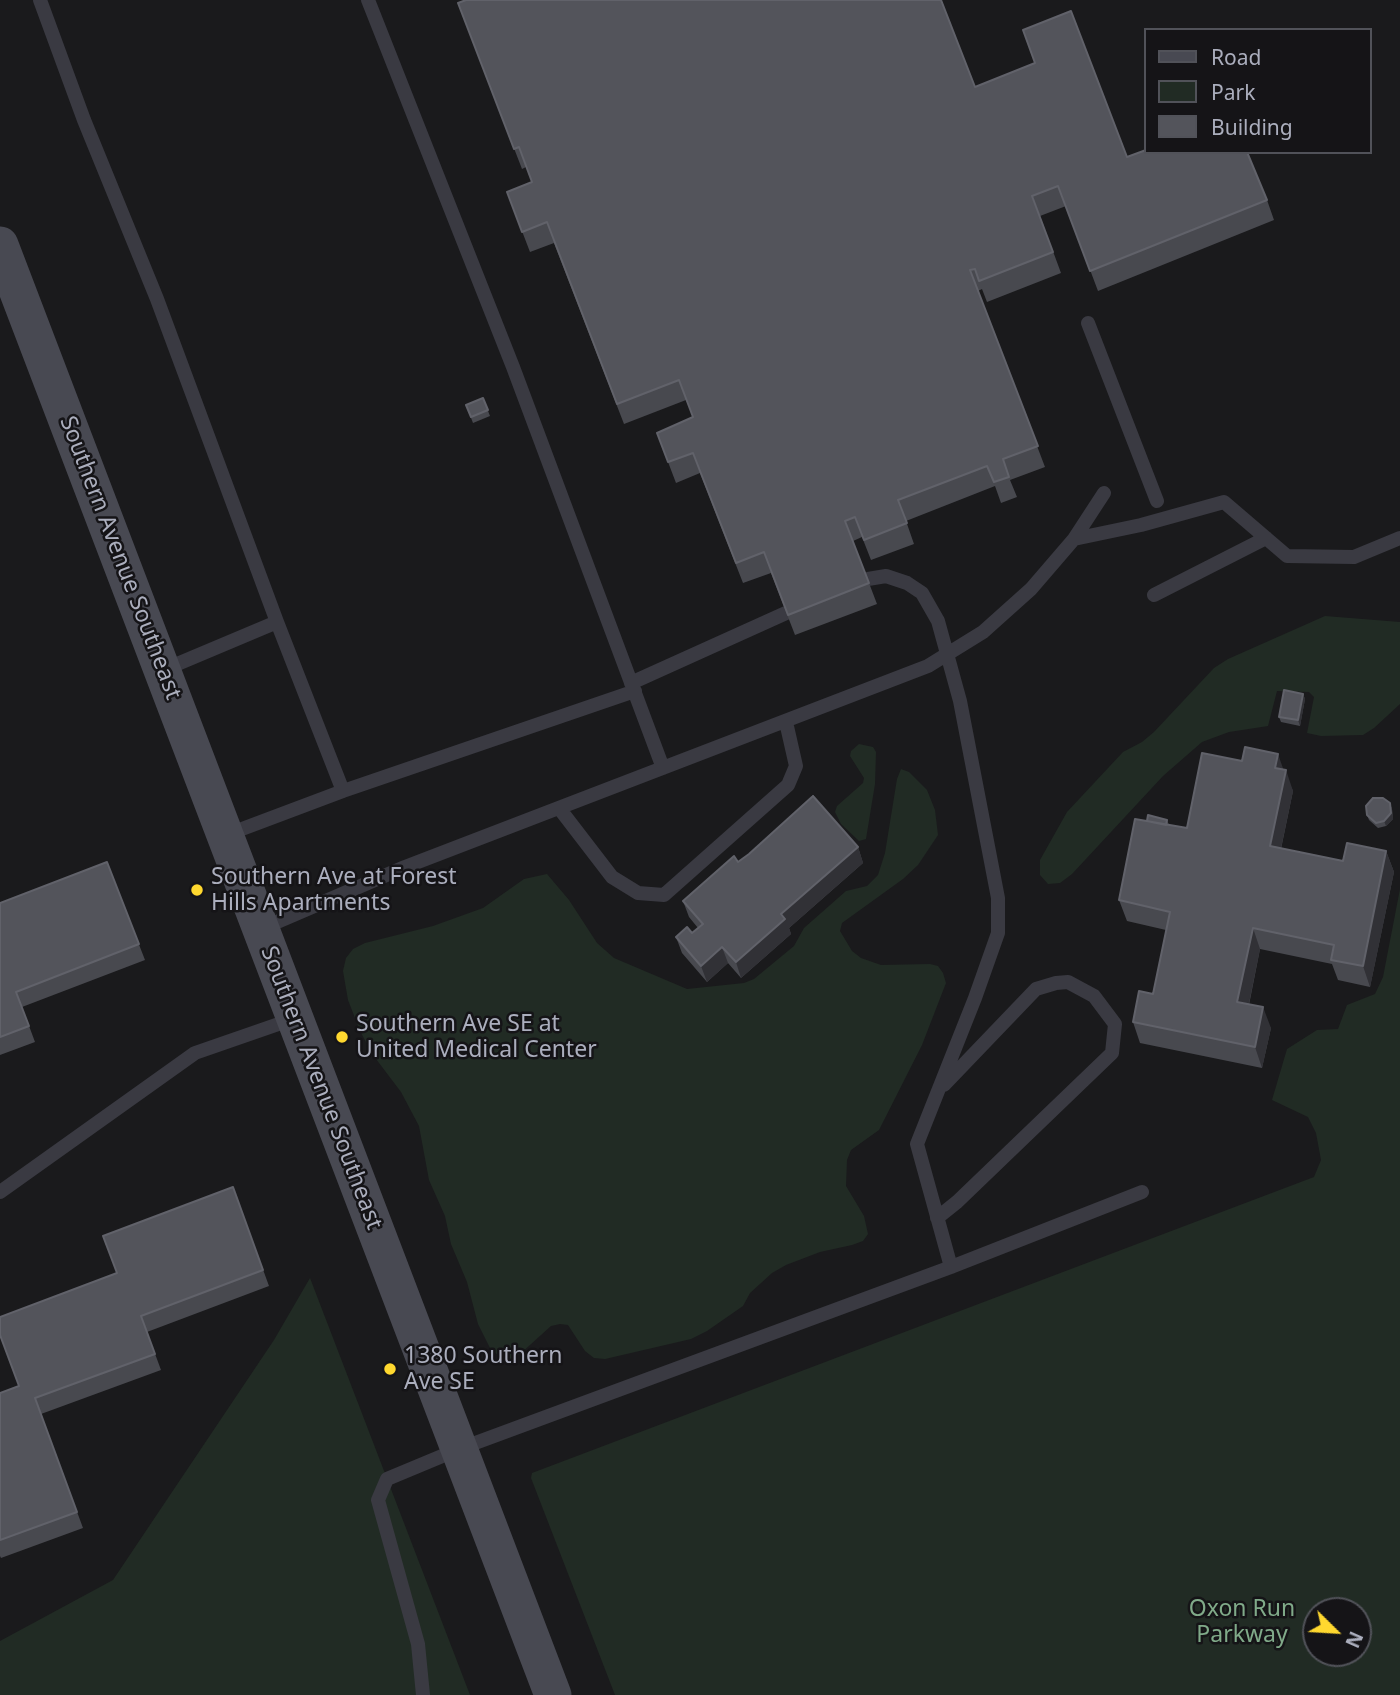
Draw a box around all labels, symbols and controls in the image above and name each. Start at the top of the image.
legend [1144,28,1372,154]
text: Road [1211,43,1261,71]
text: Park [1211,78,1255,106]
text: Building [1211,113,1293,141]
street label: Southern Avenue Southeast [53,412,187,704]
place label: Southern Ave at Forest Hills Apartments [211,863,457,917]
marker: Southern Ave at Forest Hills Apartments [189,882,205,898]
street label: Southern Avenue Southeast [254,942,388,1234]
place label: Southern Ave SE at United Medical Center [356,1010,597,1064]
marker: Southern Ave SE at United Medical Center [334,1029,350,1045]
place label: 1380 Southern Ave SE [404,1342,563,1396]
marker: 1380 Southern Ave SE [382,1361,398,1377]
park label: Oxon Run Parkway [1189,1595,1295,1649]
north arrow [1302,1597,1372,1667]
text: N [1339,1627,1369,1652]

